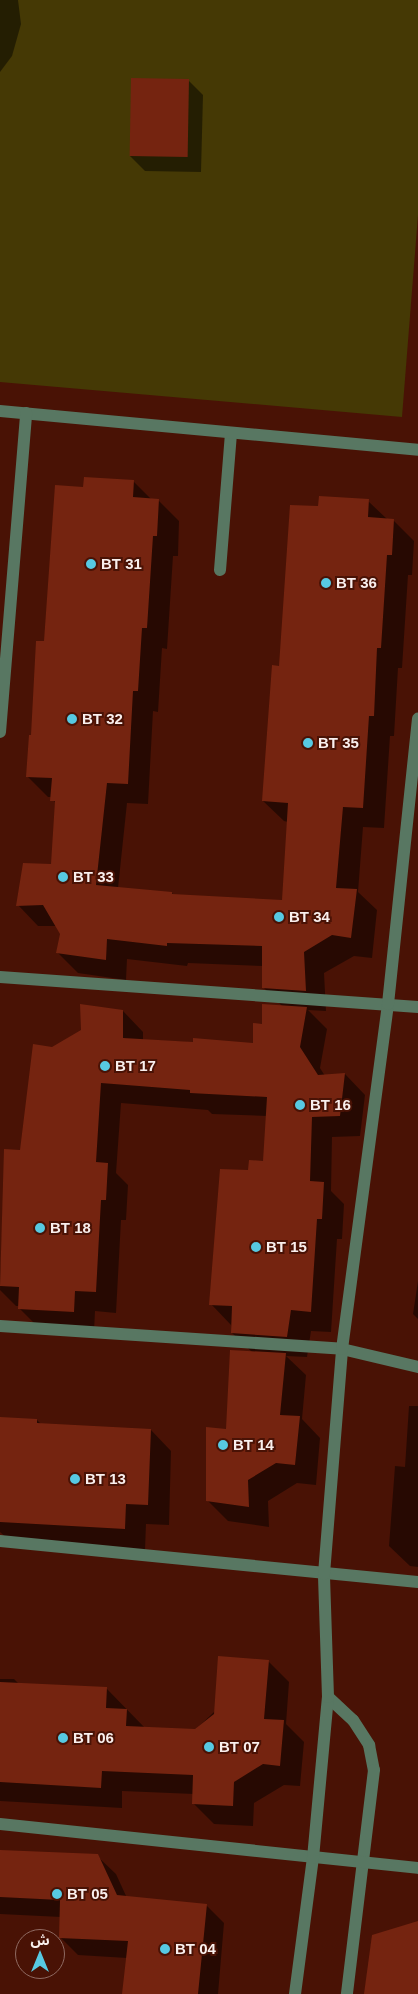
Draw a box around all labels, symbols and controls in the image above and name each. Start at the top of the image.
place label: BT 31 [101,555,142,573]
marker: BT 31 [85,558,97,570]
place label: BT 36 [336,574,377,592]
marker: BT 36 [320,577,332,589]
place label: BT 32 [82,710,123,728]
marker: BT 32 [66,713,78,725]
place label: BT 35 [318,734,359,752]
marker: BT 35 [302,737,314,749]
place label: BT 33 [73,868,114,886]
marker: BT 33 [57,871,69,883]
place label: BT 34 [289,908,330,926]
marker: BT 34 [273,911,285,923]
place label: BT 17 [115,1057,156,1075]
marker: BT 17 [99,1060,111,1072]
place label: BT 16 [310,1096,351,1114]
marker: BT 16 [294,1099,306,1111]
place label: BT 18 [50,1219,91,1237]
marker: BT 18 [34,1222,46,1234]
place label: BT 15 [266,1238,307,1256]
marker: BT 15 [250,1241,262,1253]
place label: BT 14 [233,1436,274,1454]
marker: BT 14 [217,1439,229,1451]
place label: BT 13 [85,1470,126,1488]
marker: BT 13 [69,1473,81,1485]
place label: BT 06 [73,1729,114,1747]
marker: BT 06 [57,1732,69,1744]
place label: BT 07 [219,1738,260,1756]
marker: BT 07 [203,1741,215,1753]
place label: BT 05 [67,1885,108,1903]
marker: BT 05 [51,1888,63,1900]
north arrow [15,1929,65,1979]
text: ش [30,1932,50,1948]
place label: BT 04 [175,1940,216,1958]
marker: BT 04 [159,1943,171,1955]

